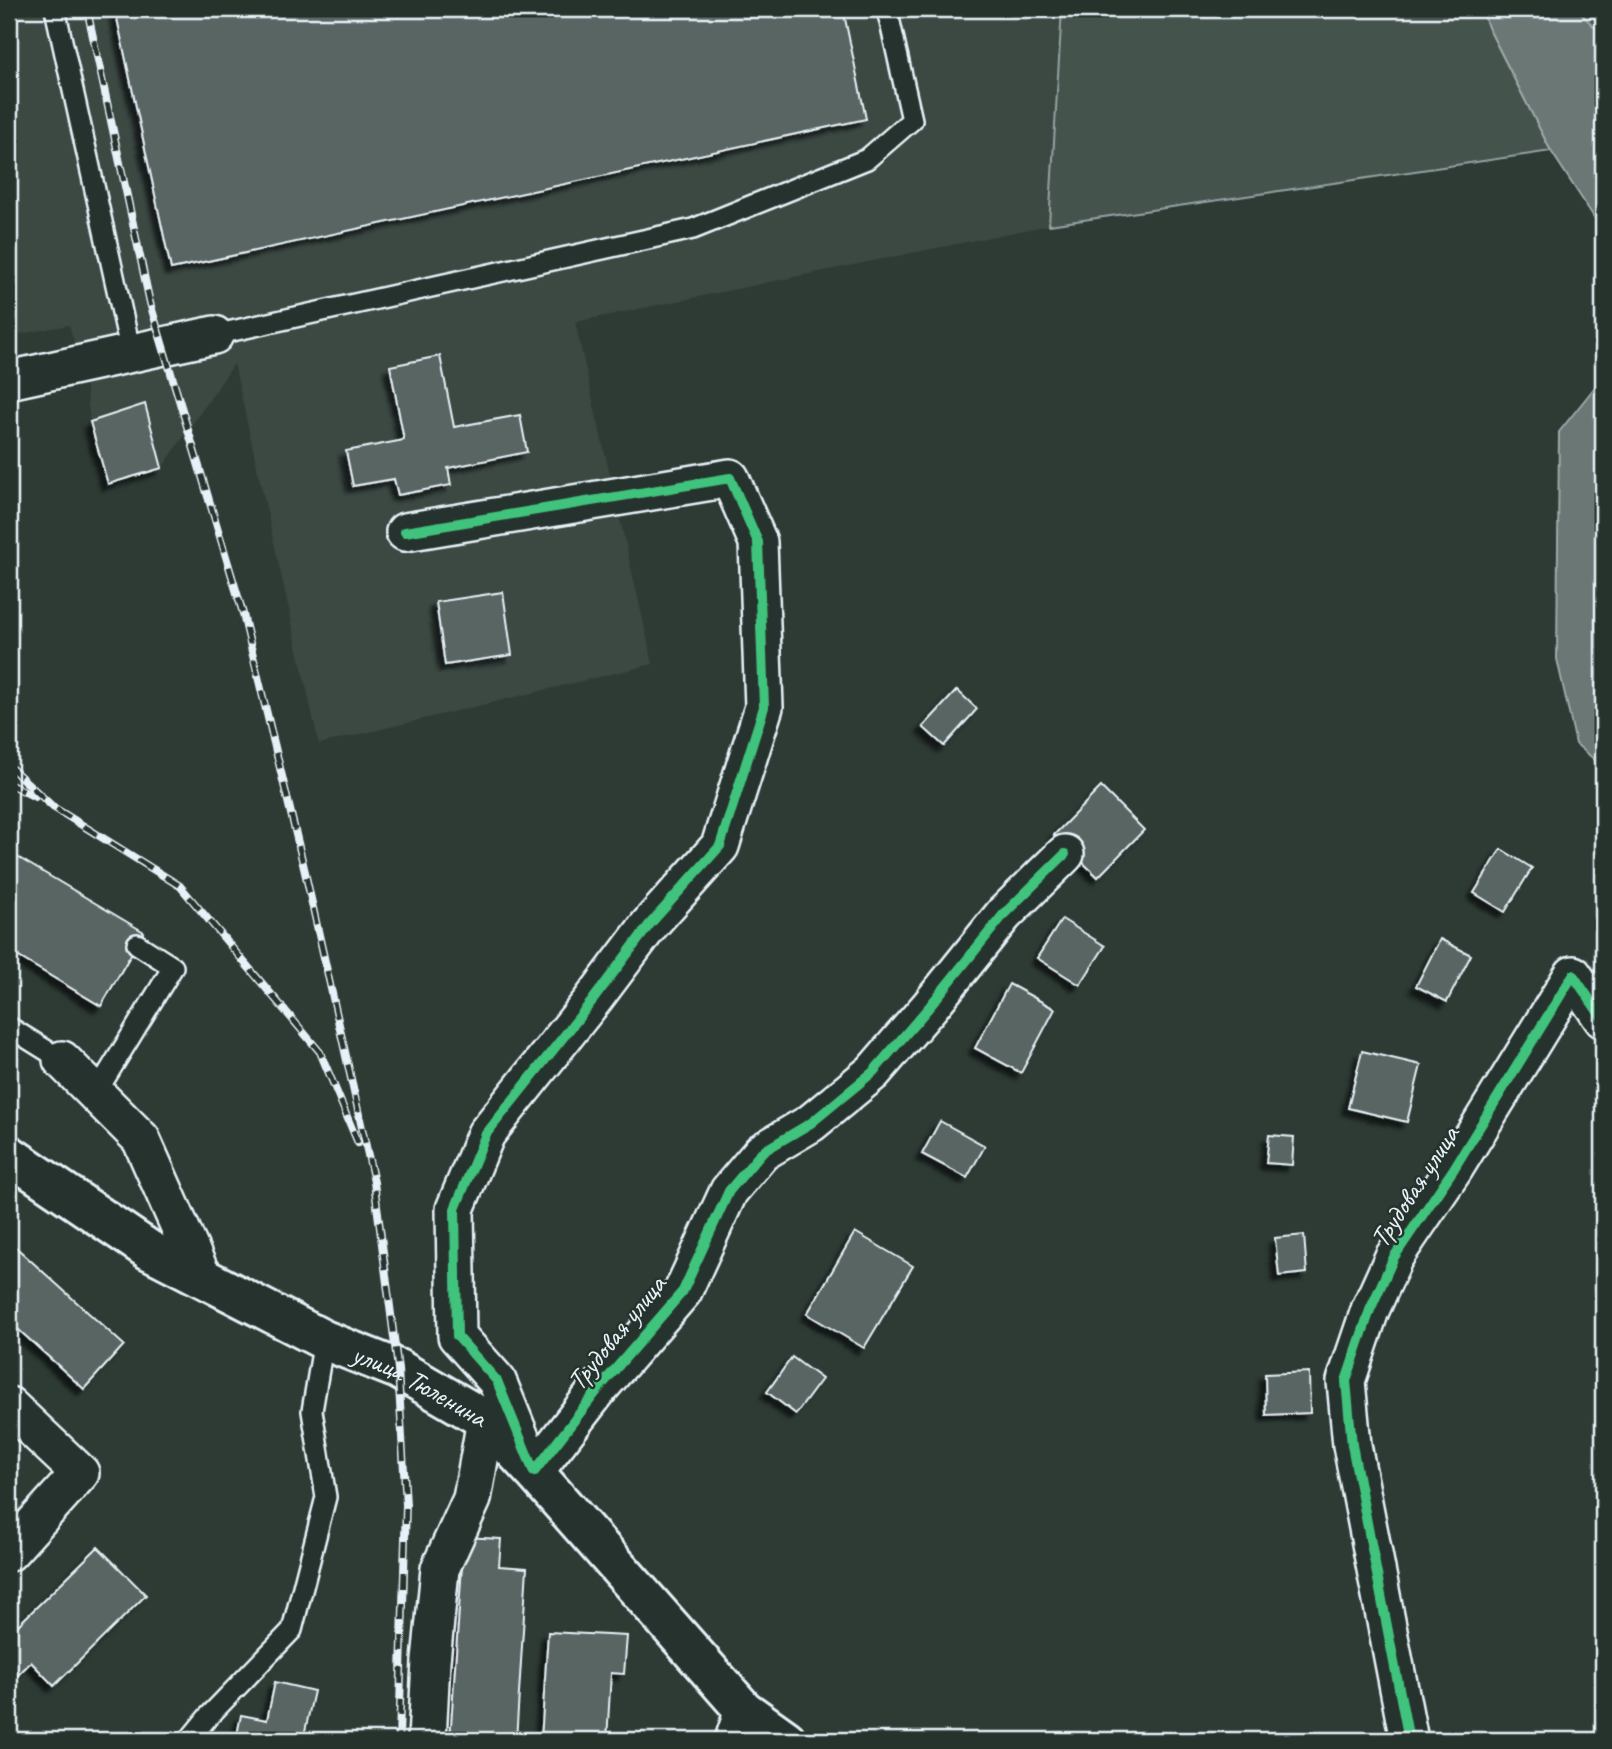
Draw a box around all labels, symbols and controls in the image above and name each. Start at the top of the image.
street label: Трудовая улица [1362,1117,1468,1254]
street label: Трудовая улица [559,1266,675,1397]
street label: улица Тюленина [346,1335,495,1436]

